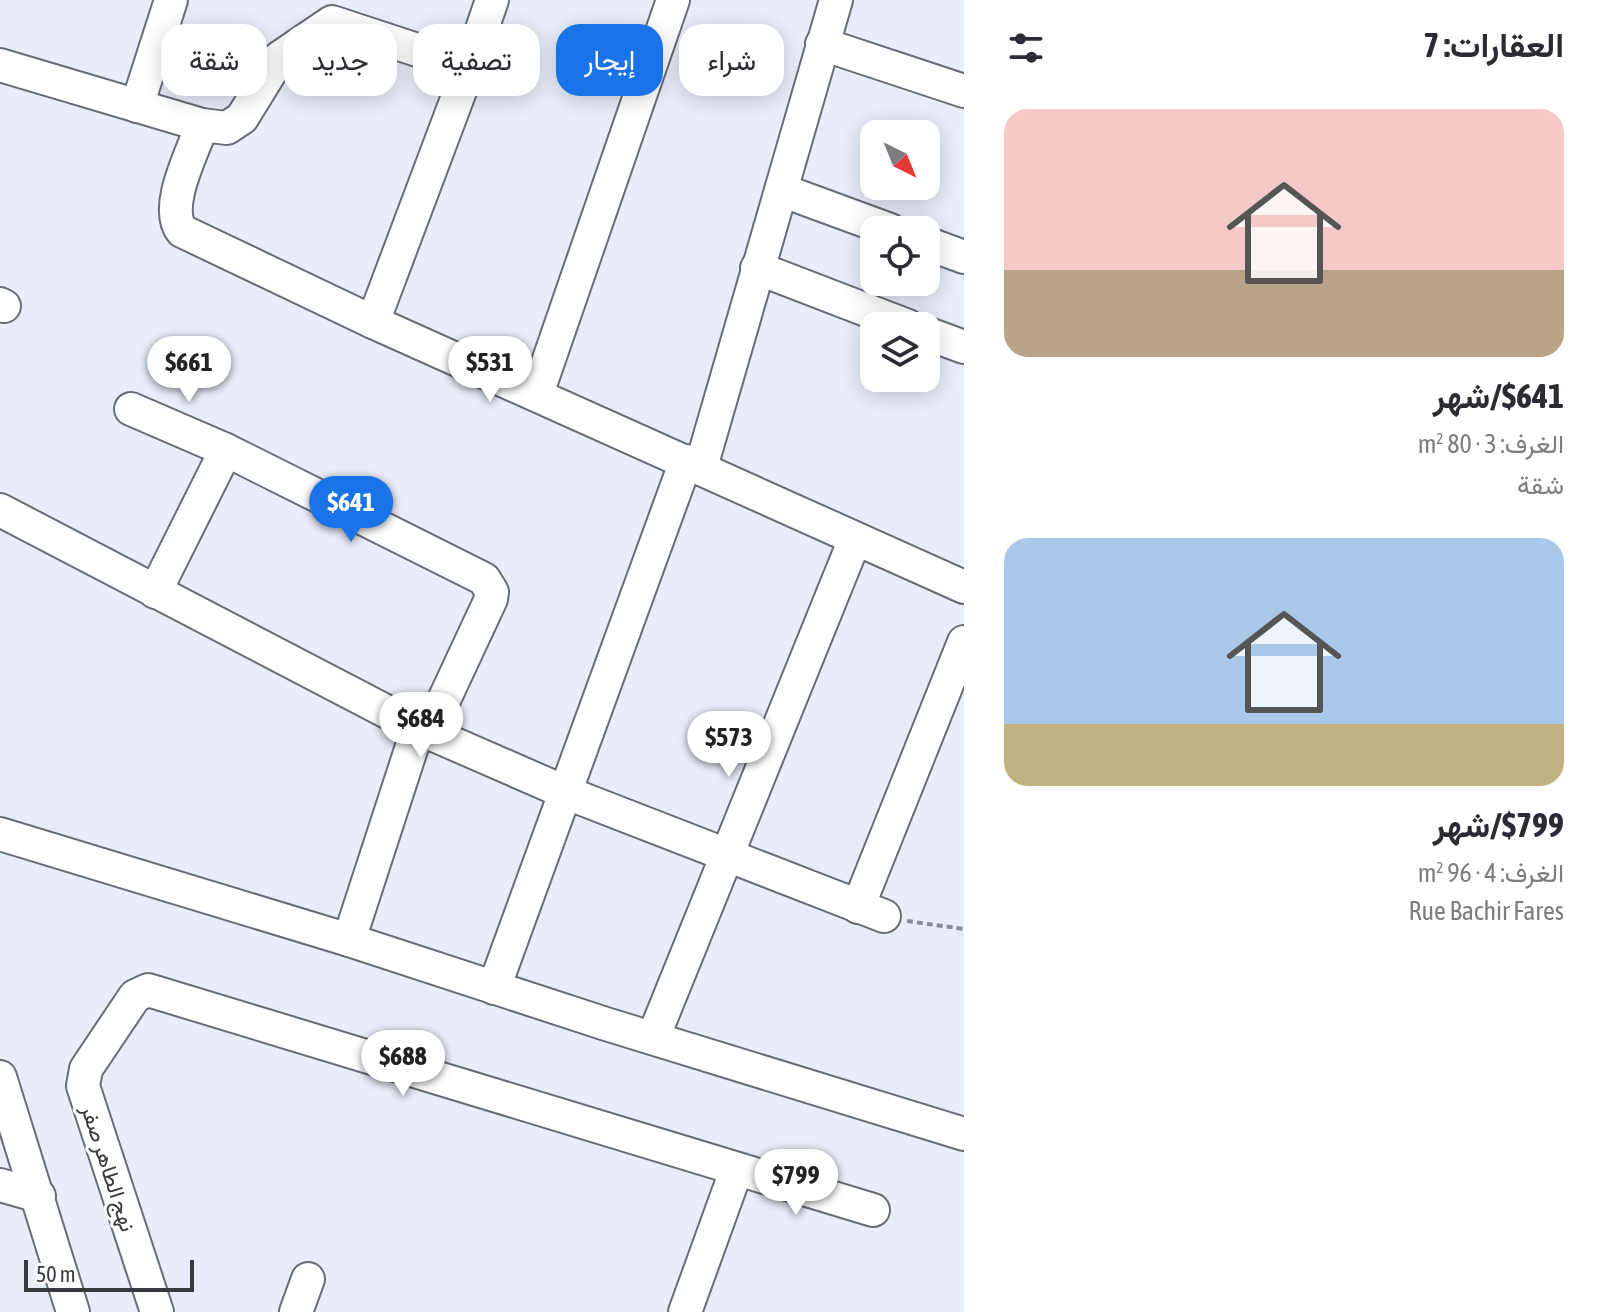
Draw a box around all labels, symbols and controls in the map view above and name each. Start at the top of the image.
chip: شقة [161,24,267,96]
chip: جديد [283,24,397,96]
chip: تصفية [413,24,540,96]
chip: إيجار [556,24,663,96]
chip: شراء [679,24,784,96]
text: العقارات: 7 [1423,25,1564,64]
icon: filters [1004,26,1048,70]
north arrow [860,120,940,200]
map controls [860,120,940,392]
icon: home [1212,161,1356,305]
button: locate [860,216,940,296]
button: layers [860,312,940,392]
pin: $661 [142,336,236,404]
pin: $531 [443,336,537,404]
text: $661 [165,347,213,377]
text: $531 [466,347,514,377]
text: $641/شهر [1433,376,1564,415]
text: الغرف: 3 · 80 m² [1418,429,1564,459]
text: شقة [1517,470,1564,500]
pin: $641 [304,476,398,544]
text: $641 [327,487,375,517]
icon: home [1212,590,1356,734]
pin: $684 [374,692,468,760]
text: $684 [397,703,445,733]
pin: $573 [682,711,776,779]
text: $573 [705,722,753,752]
text: $799/شهر [1433,805,1564,844]
text: الغرف: 4 · 96 m² [1418,858,1564,888]
text: Rue Bachir Fares [1409,896,1564,926]
pin: $688 [356,1030,450,1098]
text: $688 [379,1041,427,1071]
street label: نهج الطاهر صفر [74,1100,142,1235]
pin: $799 [749,1149,843,1217]
text: $799 [772,1160,820,1190]
scale bar [24,1256,194,1292]
text: 50 m [36,1261,76,1287]

